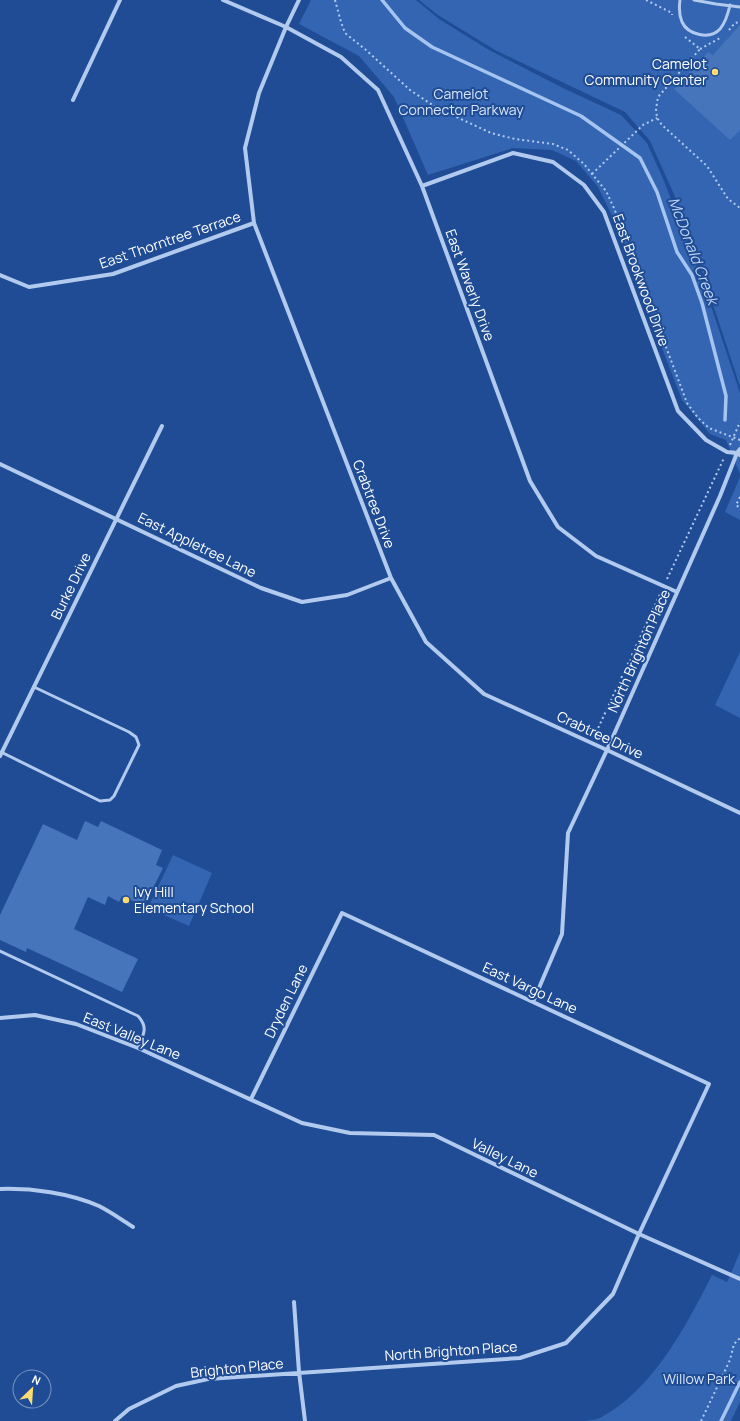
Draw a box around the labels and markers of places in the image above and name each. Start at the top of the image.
place label: Camelot Community Center [585,54,707,89]
marker: Camelot Community Center [710,67,720,77]
place label: Ivy Hill Elementary School [134,882,254,917]
marker: Ivy Hill Elementary School [121,895,131,905]

